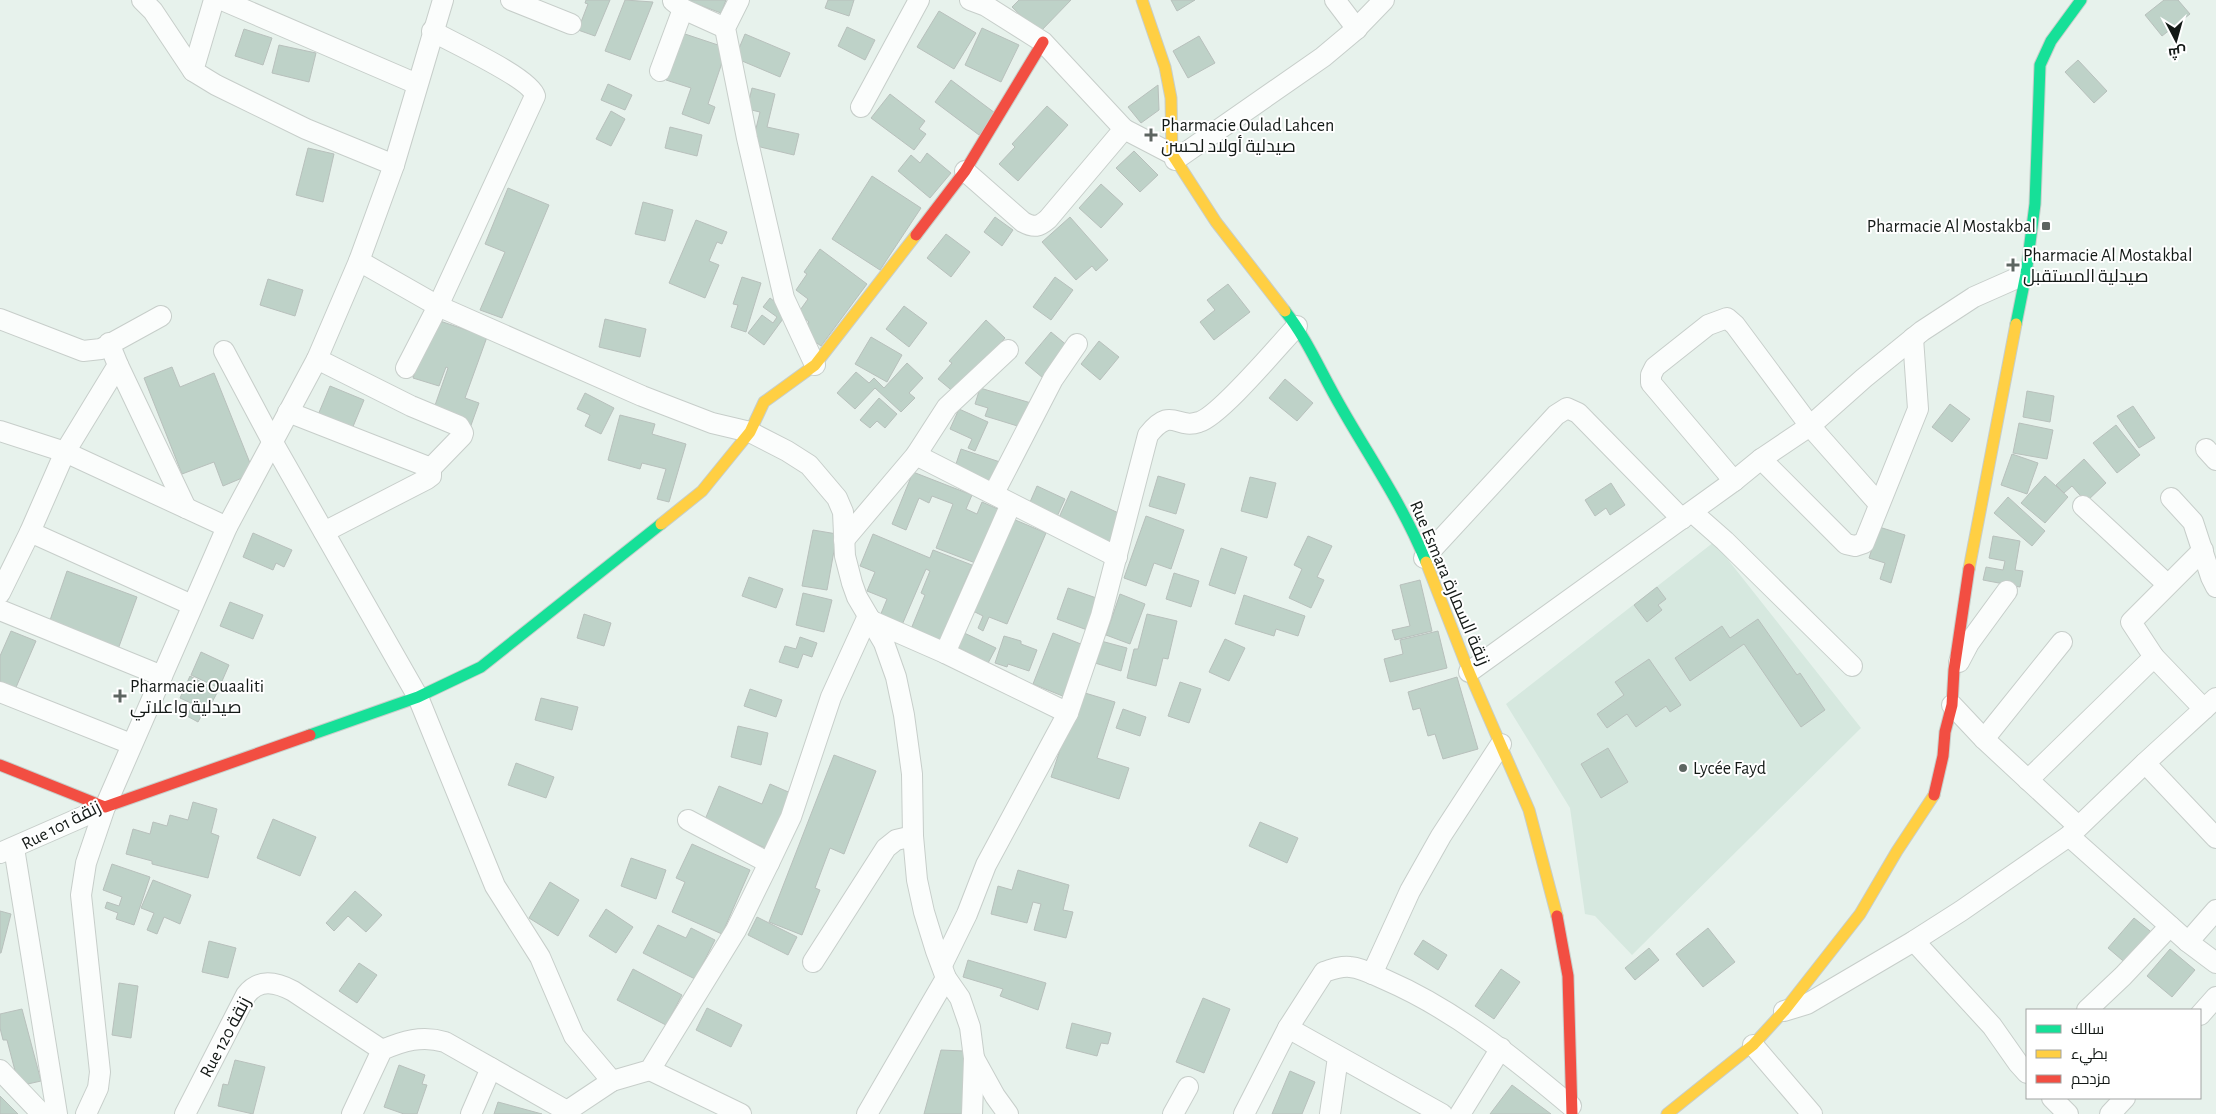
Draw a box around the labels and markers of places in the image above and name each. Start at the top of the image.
place label: Pharmacie Oulad Lahcen صيدلية أولاد لحسن [1161,117,1334,157]
marker: Pharmacie Oulad Lahcen صيدلية أولاد لحسن [1145,129,1157,141]
place label: Pharmacie Al Mostakbal [1867,218,2036,236]
marker: Pharmacie Al Mostakbal [2040,220,2052,232]
place label: Pharmacie Al Mostakbal صيدلية المستقبل [2023,247,2192,287]
marker: Pharmacie Al Mostakbal صيدلية المستقبل [2007,259,2019,271]
place label: Pharmacie Ouaaliti صيدلية واعلاتي [130,678,264,721]
marker: Pharmacie Ouaaliti صيدلية واعلاتي [114,690,126,702]
place label: Lycée Fayd [1693,760,1766,778]
marker: Lycée Fayd [1677,762,1689,774]

